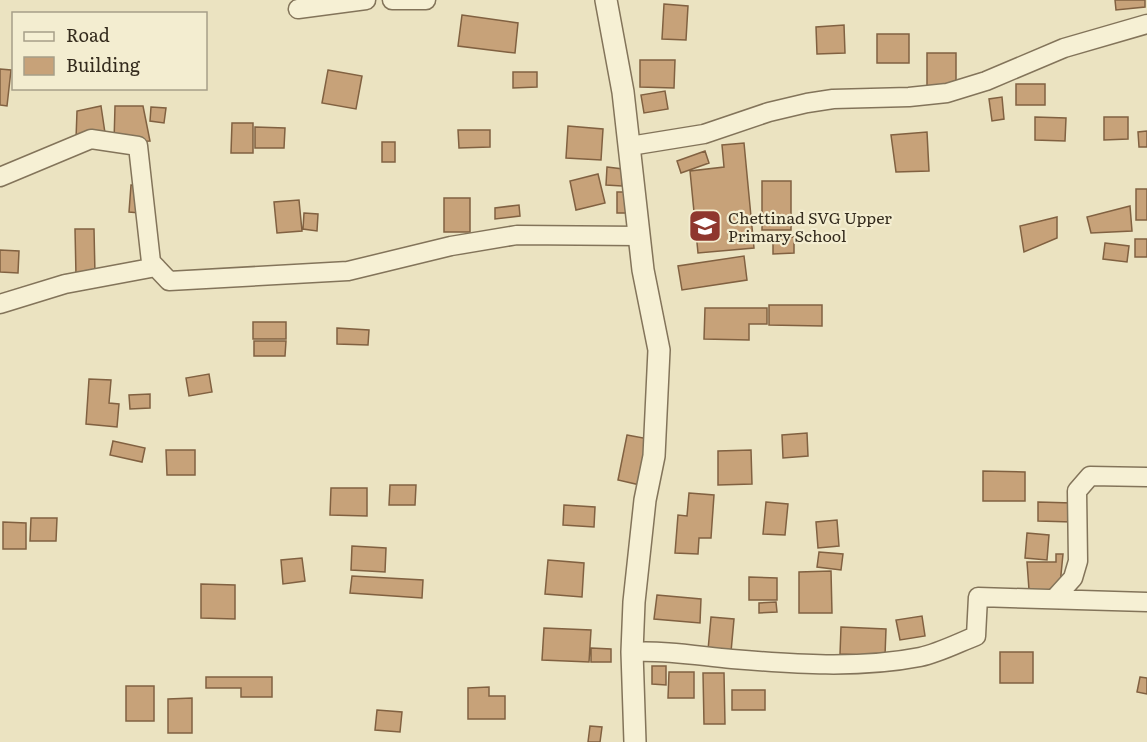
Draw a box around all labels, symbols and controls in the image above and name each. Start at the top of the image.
legend [12,12,207,90]
text: Road [66,21,110,48]
text: Building [66,51,141,78]
place label: Chettinad SVG Upper Primary School [728,205,892,247]
school or university icon: Chettinad SVG Upper Primary School [687,208,723,244]

